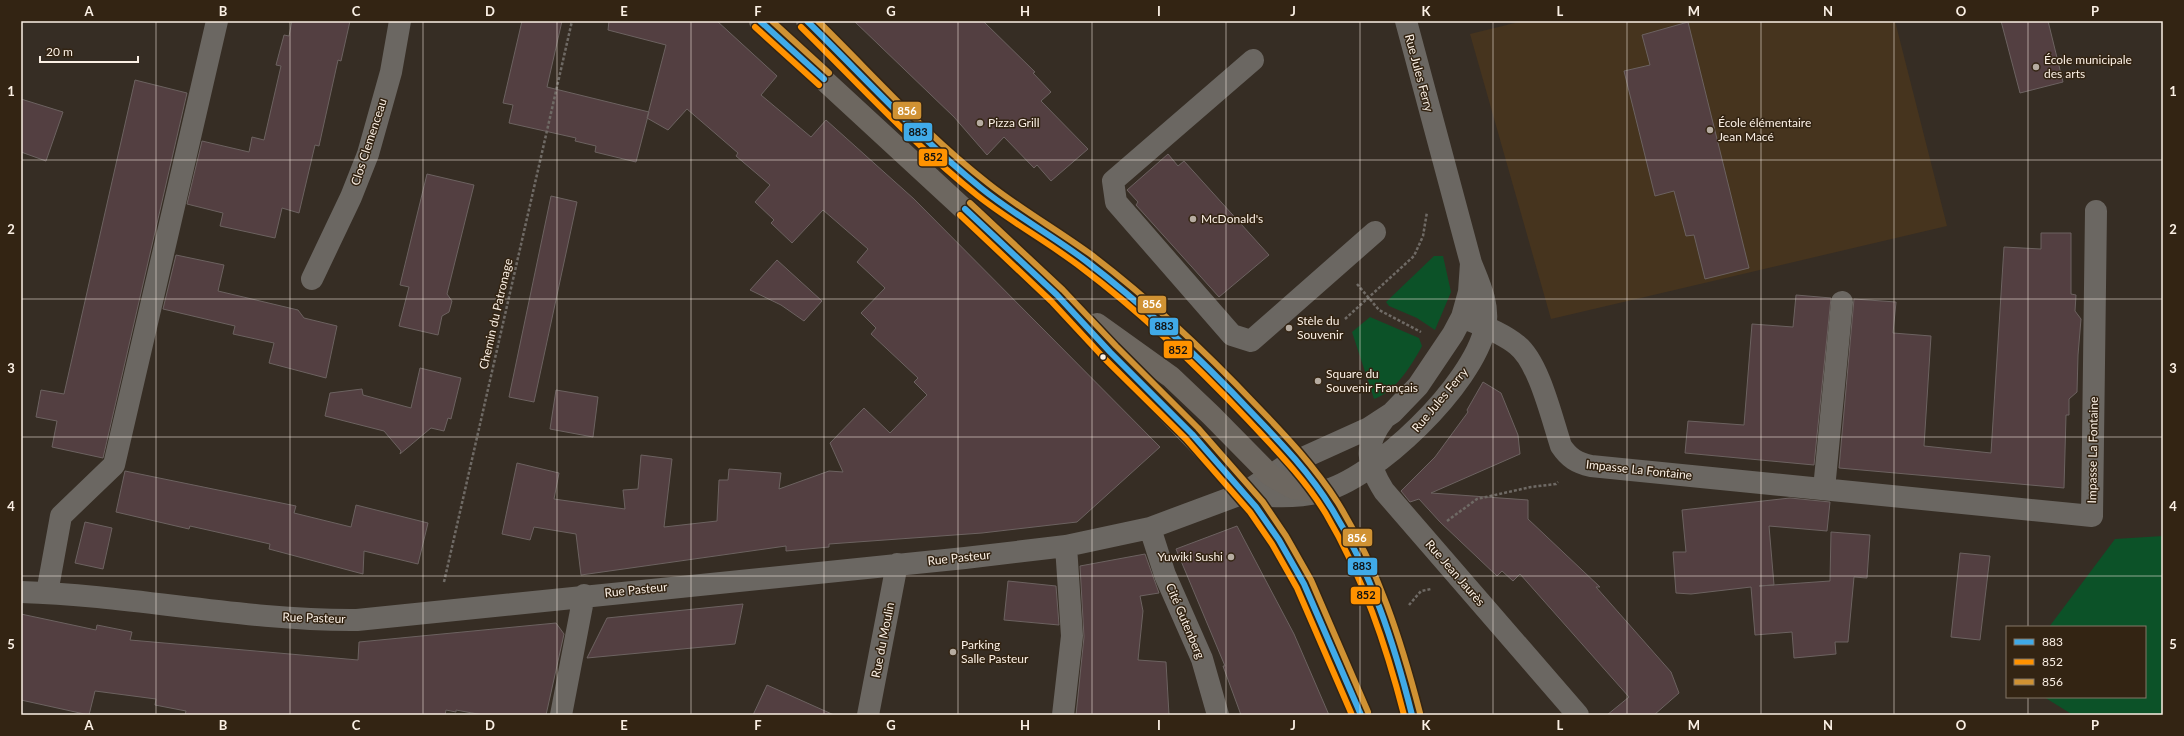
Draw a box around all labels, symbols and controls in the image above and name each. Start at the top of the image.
text: A [83,3,94,19]
text: B [219,3,228,19]
text: C [352,3,361,19]
text: D [485,3,495,19]
text: E [620,3,628,19]
text: F [754,3,762,19]
text: G [886,3,896,19]
text: H [1020,3,1030,19]
text: I [1157,3,1161,19]
text: J [1290,3,1296,19]
text: K [1422,3,1432,19]
text: L [1557,3,1564,19]
text: M [1688,3,1700,19]
text: N [1823,3,1833,19]
text: O [1956,3,1967,19]
text: P [2091,3,2099,19]
street label: Rue Jules Ferry [1402,32,1437,114]
scale bar [40,38,138,64]
text: 20 m [46,44,73,59]
place label: École municipale des arts [2044,52,2132,81]
marker: École municipale des arts [2031,62,2041,72]
text: 1 [7,83,15,99]
text: 1 [2169,83,2177,99]
street label: Clos Clemenceau [347,96,390,187]
line badge: 856 [892,101,922,120]
text: 856 [897,104,917,117]
place label: Pizza Grill [988,115,1040,130]
place label: École élémentaire Jean Macé [1718,115,1811,144]
marker: Pizza Grill [975,118,985,128]
line badge: 883 [903,122,933,142]
text: 883 [908,125,928,138]
marker: École élémentaire Jean Macé [1705,125,1715,135]
line badge: 852 [918,148,948,167]
text: 852 [923,150,943,163]
place label: McDonald's [1201,211,1263,226]
marker: McDonald's [1188,214,1198,224]
text: 2 [7,221,15,237]
text: 2 [2169,221,2177,237]
street label: Chemin du Patronage [475,257,516,371]
line badge: 856 [1137,295,1167,314]
text: 856 [1142,297,1162,310]
place label: Stèle du Souvenir [1297,313,1344,342]
line badge: 883 [1149,317,1179,336]
text: 883 [1154,319,1174,332]
marker: Stèle du Souvenir [1284,323,1294,333]
line badge: 852 [1163,340,1193,359]
text: 852 [1168,343,1188,356]
unlabelled marker [1098,352,1108,362]
text: 3 [7,360,15,376]
text: 3 [2169,360,2177,376]
street label: Rue Jules Ferry [1408,364,1471,435]
place label: Square du Souvenir Français [1326,366,1418,395]
marker: Square du Souvenir Français [1313,376,1323,386]
street label: Impasse La Fontaine [2084,397,2101,503]
street label: Impasse La Fontaine [1585,456,1693,483]
text: 4 [7,498,15,514]
text: 4 [2169,498,2177,514]
line badge: 856 [1342,528,1373,547]
text: 856 [1347,531,1367,544]
street label: Rue Jean Jaurès [1423,537,1488,609]
street label: Rue Pasteur [927,547,992,568]
place label: Yuwiki Sushi [1158,549,1223,564]
marker: Yuwiki Sushi [1226,552,1236,562]
line badge: 883 [1347,557,1378,576]
text: 883 [1352,559,1372,572]
street label: Rue Pasteur [604,579,669,600]
street label: Cité Gutenberg [1163,581,1208,661]
line badge: 852 [1350,586,1381,605]
text: 852 [1356,588,1376,601]
street label: Rue du Moulin [868,601,897,679]
street label: Rue Pasteur [282,609,346,626]
legend [2006,626,2146,698]
text: 883 [2042,634,2063,649]
text: 5 [7,636,15,652]
text: 5 [2169,636,2177,652]
place label: Parking Salle Pasteur [961,637,1029,666]
marker: Parking Salle Pasteur [948,647,958,657]
text: 852 [2042,654,2063,669]
text: 856 [2042,674,2063,689]
text: A [83,717,94,733]
text: B [219,717,228,733]
text: C [352,717,361,733]
text: D [485,717,495,733]
text: E [620,717,628,733]
text: F [754,717,762,733]
text: G [886,717,896,733]
text: H [1020,717,1030,733]
text: I [1157,717,1161,733]
text: J [1290,717,1296,733]
text: K [1422,717,1432,733]
text: L [1557,717,1564,733]
text: M [1688,717,1700,733]
text: N [1823,717,1833,733]
text: O [1956,717,1967,733]
text: P [2091,717,2099,733]

